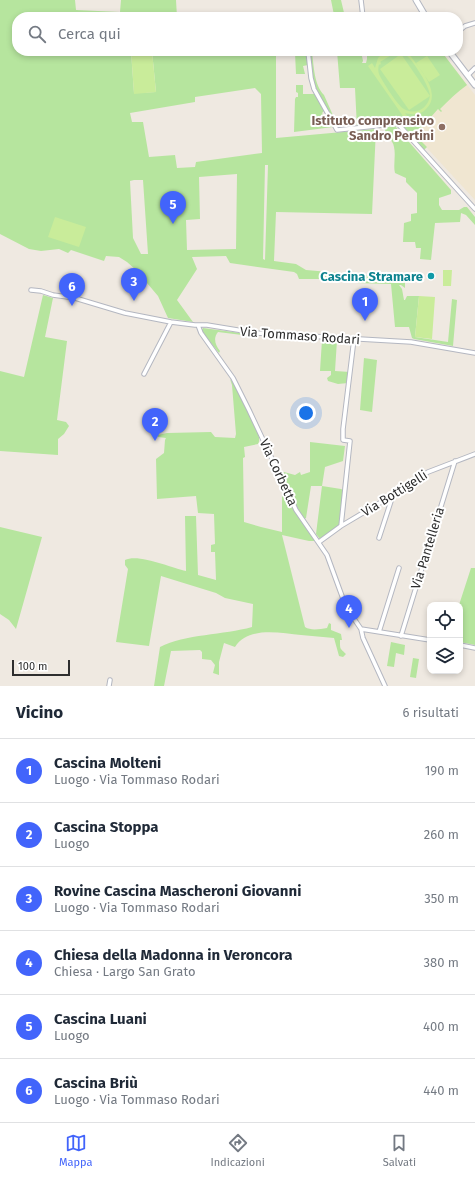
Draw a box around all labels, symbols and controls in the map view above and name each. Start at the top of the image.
search box [12,12,463,56]
icon: search [26,23,48,45]
text: Cerca qui [58,25,121,43]
place label: Istituto comprensivo Sandro Pertini [311,113,434,143]
marker: Istituto comprensivo Sandro Pertini [437,122,447,132]
pin: 5 [160,191,186,224]
pin: 3 [121,268,147,301]
place label: Cascina Stramare [320,269,423,284]
marker: Cascina Stramare [426,271,436,281]
pin: 6 [59,273,85,306]
pin: 1 [352,288,378,321]
street label: Via Tommaso Rodari [240,324,360,347]
your location [296,403,316,423]
pin: 2 [142,408,168,441]
street label: Via Corbetta [256,436,301,508]
street label: Via Bottigelli [359,467,430,520]
street label: Via Pantelleria [408,505,447,591]
pin: 4 [336,595,362,628]
map controls [427,602,463,674]
button: locate [427,602,463,638]
button: layers [427,638,463,674]
scale bar [12,658,70,677]
text: 100 m [18,660,47,673]
text: Vicino [16,702,63,723]
text: 6 risultati [402,705,459,720]
text: Cascina Molteni [54,754,161,772]
text: 1 [26,763,32,778]
text: 190 m [425,763,459,778]
text: Luogo · Via Tommaso Rodari [54,772,220,787]
text: Cascina Stoppa [54,818,158,836]
text: 2 [26,827,32,842]
text: 260 m [424,827,459,842]
text: Luogo [54,836,90,851]
text: Rovine Cascina Mascheroni Giovanni [54,882,301,900]
text: 3 [26,891,32,906]
text: 350 m [424,891,459,906]
text: Luogo · Via Tommaso Rodari [54,900,220,915]
text: Chiesa della Madonna in Veroncora [54,946,293,964]
text: 4 [25,955,33,970]
text: 380 m [424,955,459,970]
text: Chiesa · Largo San Grato [54,964,196,979]
text: Cascina Luani [54,1010,147,1028]
text: 5 [26,1019,32,1034]
text: 400 m [423,1019,459,1034]
text: Luogo [54,1028,90,1043]
text: Cascina Briù [54,1074,138,1092]
text: 6 [25,1083,33,1098]
text: 440 m [423,1083,459,1098]
text: Luogo · Via Tommaso Rodari [54,1092,220,1107]
tab: Mappa [59,1132,92,1169]
tab: Indicazioni [210,1132,265,1169]
tab: Salvati [383,1132,416,1169]

